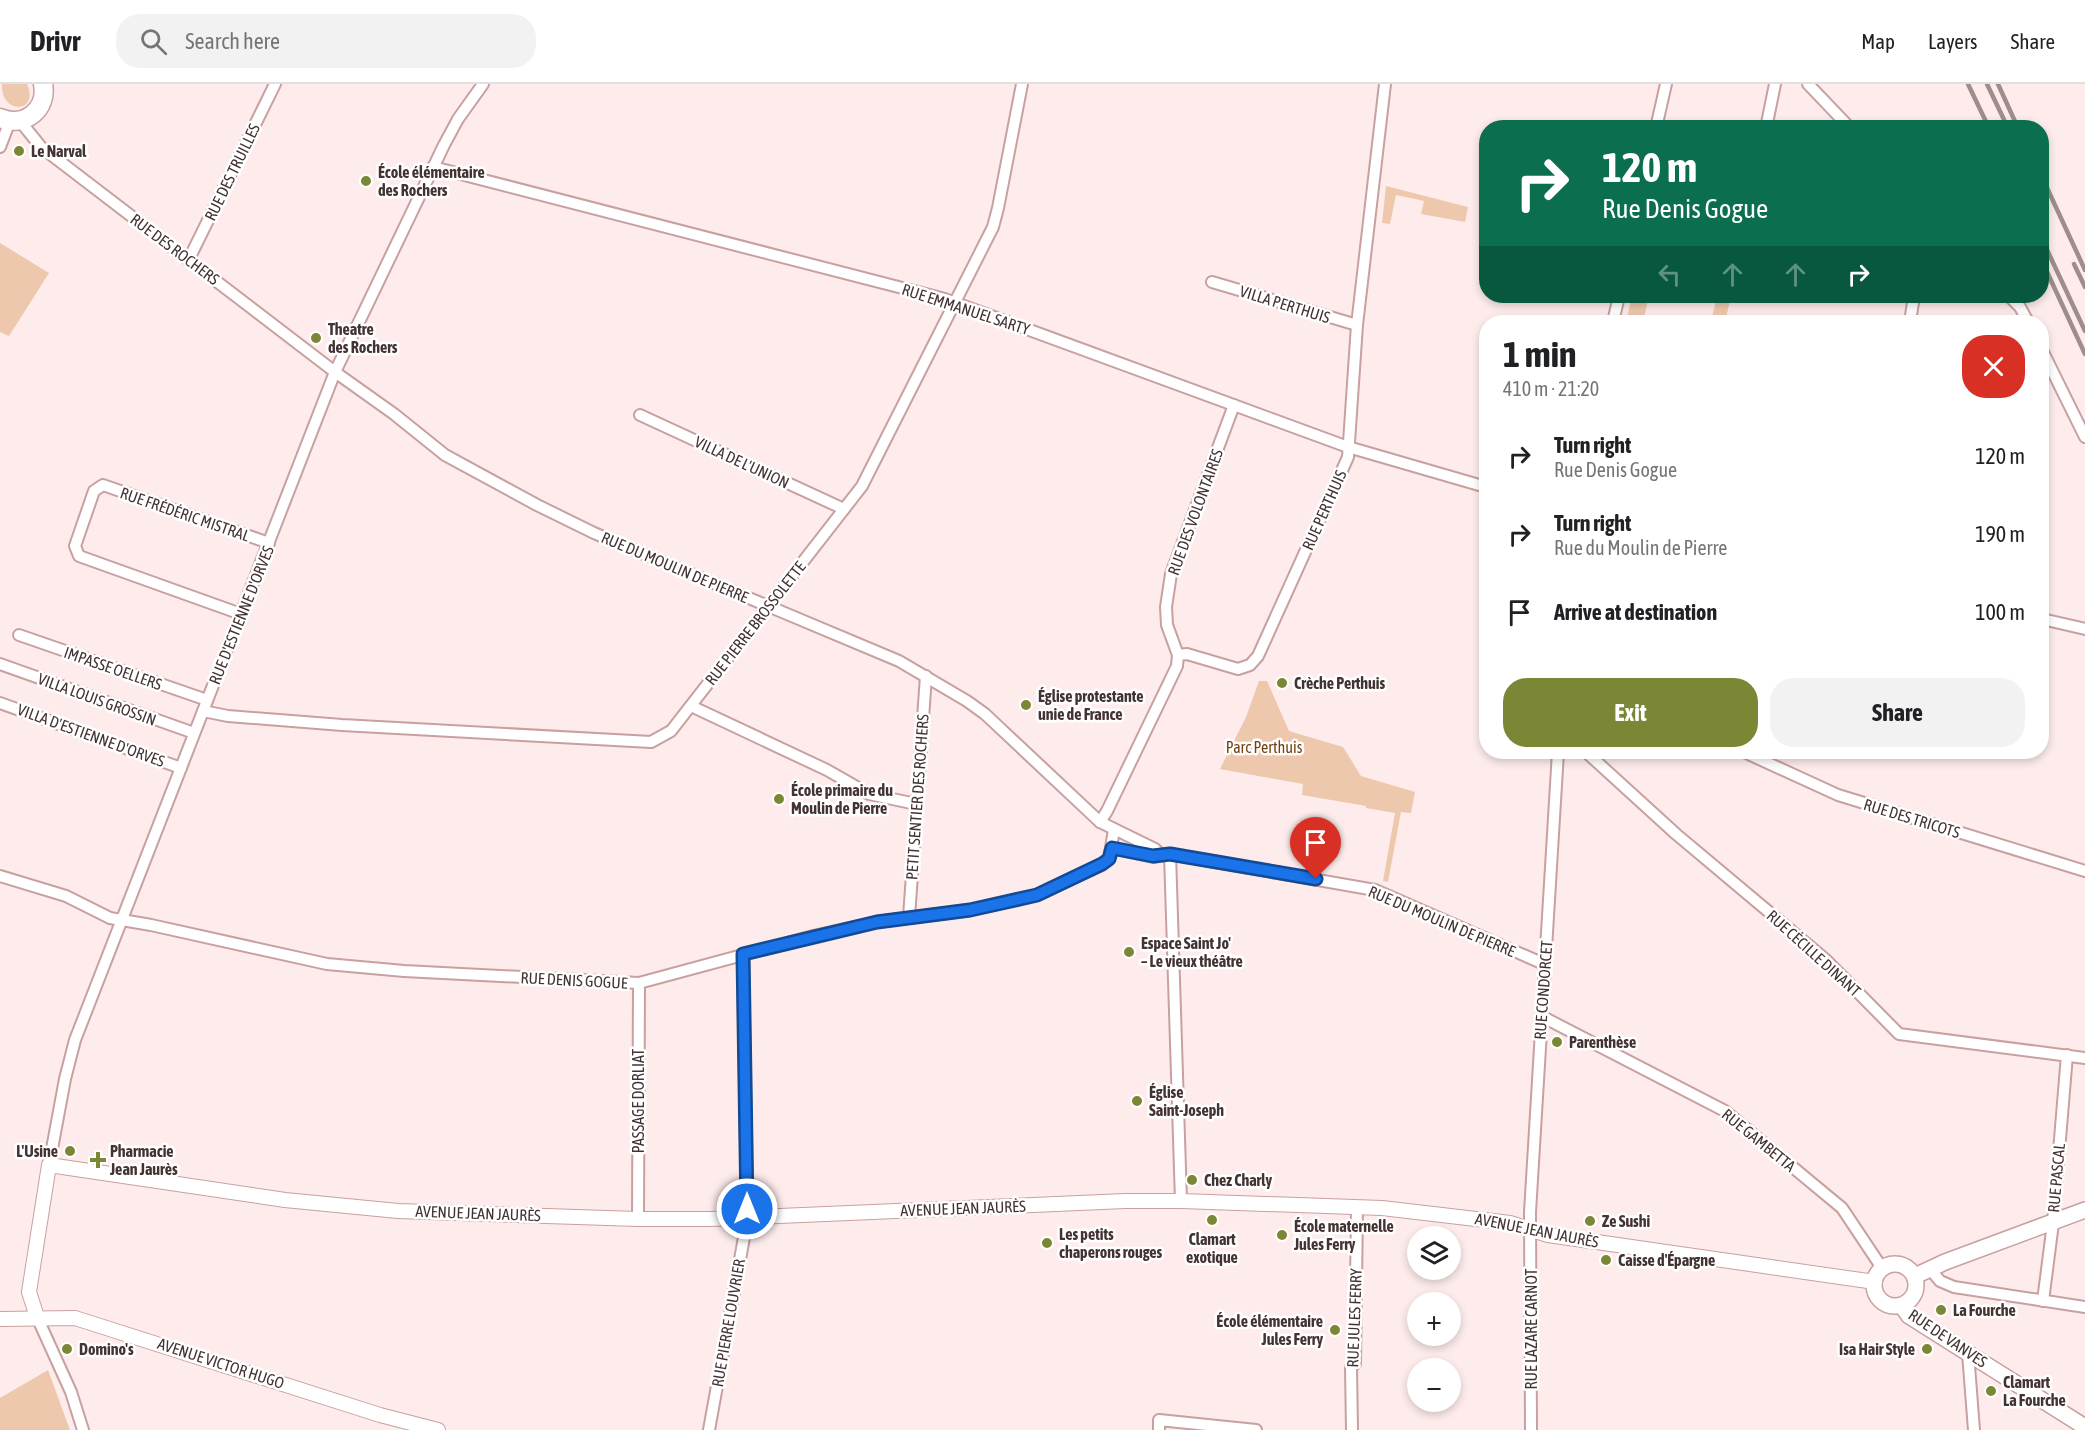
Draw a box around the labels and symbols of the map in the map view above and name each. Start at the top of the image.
street label: RUE DES TRUILLES [201,120,263,223]
place label: Le Narval [31,142,87,160]
marker: Le Narval [12,144,26,158]
place label: École élémentaire des Rochers [378,163,485,199]
marker: École élémentaire des Rochers [359,174,373,188]
street label: RUE DES ROCHERS [127,210,223,288]
street label: RUE EMMANUEL SARTY [900,280,1033,338]
street label: VILLA PERTHUIS [1238,282,1333,326]
place label: Theatre des Rochers [328,320,398,356]
marker: Theatre des Rochers [309,331,323,345]
street label: VILLA DE L'UNION [692,432,792,492]
street label: RUE DES VOLONTAIRES [1164,446,1226,577]
street label: RUE PERTHUIS [1298,467,1350,553]
street label: RUE FRÉDÉRIC MISTRAL [118,483,253,545]
street label: RUE DU MOULIN DE PIERRE [599,528,751,606]
street label: RUE D'ESTIENNE D'ORVES [205,543,277,687]
street label: RUE PIERRE BROSSOLETTE [701,558,809,688]
street label: IMPASSE OELLERS [62,643,165,693]
street label: VILLA LOUIS GROSSIN [35,669,159,729]
place label: Crèche Perthuis [1294,674,1386,692]
marker: Crèche Perthuis [1275,676,1289,690]
place label: Église protestante unie de France [1038,687,1143,723]
marker: Église protestante unie de France [1019,698,1033,712]
street label: VILLA D'ESTIENNE D'ORVES [15,700,167,770]
street label: PETIT SENTIER DES ROCHERS [902,713,932,880]
park label: Parc Perthuis [1226,738,1303,756]
place label: École primaire du Moulin de Pierre [791,781,893,817]
marker: École primaire du Moulin de Pierre [772,792,786,806]
street label: RUE DES TRICOTS [1862,795,1963,841]
pin [1290,817,1341,879]
street label: RUE DU MOULIN DE PIERRE [1366,882,1518,960]
street label: RUE CÉCILLE DINANT [1763,906,1865,1000]
place label: Espace Saint Jo' – Le vieux théâtre [1141,934,1243,970]
street label: RUE CONDORCET [1531,940,1555,1040]
marker: Espace Saint Jo' – Le vieux théâtre [1122,945,1136,959]
street label: RUE DENIS GOGUE [520,968,628,992]
place label: Parenthèse [1569,1033,1636,1051]
marker: Parenthèse [1550,1035,1564,1049]
street label: PASSAGE DORLIAT [629,1049,647,1153]
place label: Église Saint-Joseph [1149,1083,1224,1119]
marker: Église Saint-Joseph [1130,1094,1144,1108]
street label: RUE GAMBETTA [1719,1105,1799,1175]
place label: L'Usine [16,1142,58,1160]
place label: Pharmacie Jean Jaurès [109,1142,178,1178]
street label: RUE PASCAL [2044,1142,2068,1213]
marker: L'Usine [63,1144,77,1158]
marker: Pharmacie Jean Jaurès [91,1153,105,1167]
place label: Chez Charly [1204,1171,1272,1189]
marker: Chez Charly [1185,1173,1199,1187]
position arrow [715,1177,779,1241]
street label: AVENUE JEAN JAURÈS [900,1197,1026,1219]
street label: AVENUE JEAN JAURÈS [415,1202,541,1224]
street label: AVENUE JEAN JAURÈS [1474,1209,1601,1251]
place label: Ze Sushi [1602,1212,1651,1230]
marker: Clamart exotique [1205,1213,1219,1227]
marker: Ze Sushi [1583,1214,1597,1228]
place label: École maternelle Jules Ferry [1293,1217,1394,1253]
place label: Les petits chaperons rouges [1059,1225,1163,1261]
marker: École maternelle Jules Ferry [1275,1228,1289,1242]
place label: Clamart exotique [1186,1230,1238,1266]
marker: Les petits chaperons rouges [1040,1236,1054,1250]
place label: Caisse d'Épargne [1618,1251,1715,1269]
marker: Caisse d'Épargne [1599,1253,1613,1267]
street label: RUE PIERRE LOUVRIER [708,1258,748,1388]
street label: RUE JULES FERRY [1343,1267,1365,1368]
street label: RUE LAZARE CARNOT [1522,1268,1540,1390]
place label: La Fourche [1953,1301,2016,1319]
marker: La Fourche [1934,1303,1948,1317]
street label: RUE DE VANVES [1905,1305,1991,1371]
place label: École élémentaire Jules Ferry [1216,1312,1323,1348]
marker: École élémentaire Jules Ferry [1328,1323,1342,1337]
street label: AVENUE VICTOR HUGO [155,1334,287,1392]
place label: Domino's [79,1340,134,1358]
place label: Isa Hair Style [1839,1340,1915,1358]
marker: Domino's [60,1342,74,1356]
marker: Isa Hair Style [1920,1342,1934,1356]
place label: Clamart La Fourche [2003,1373,2066,1409]
marker: Clamart La Fourche [1984,1384,1998,1398]

